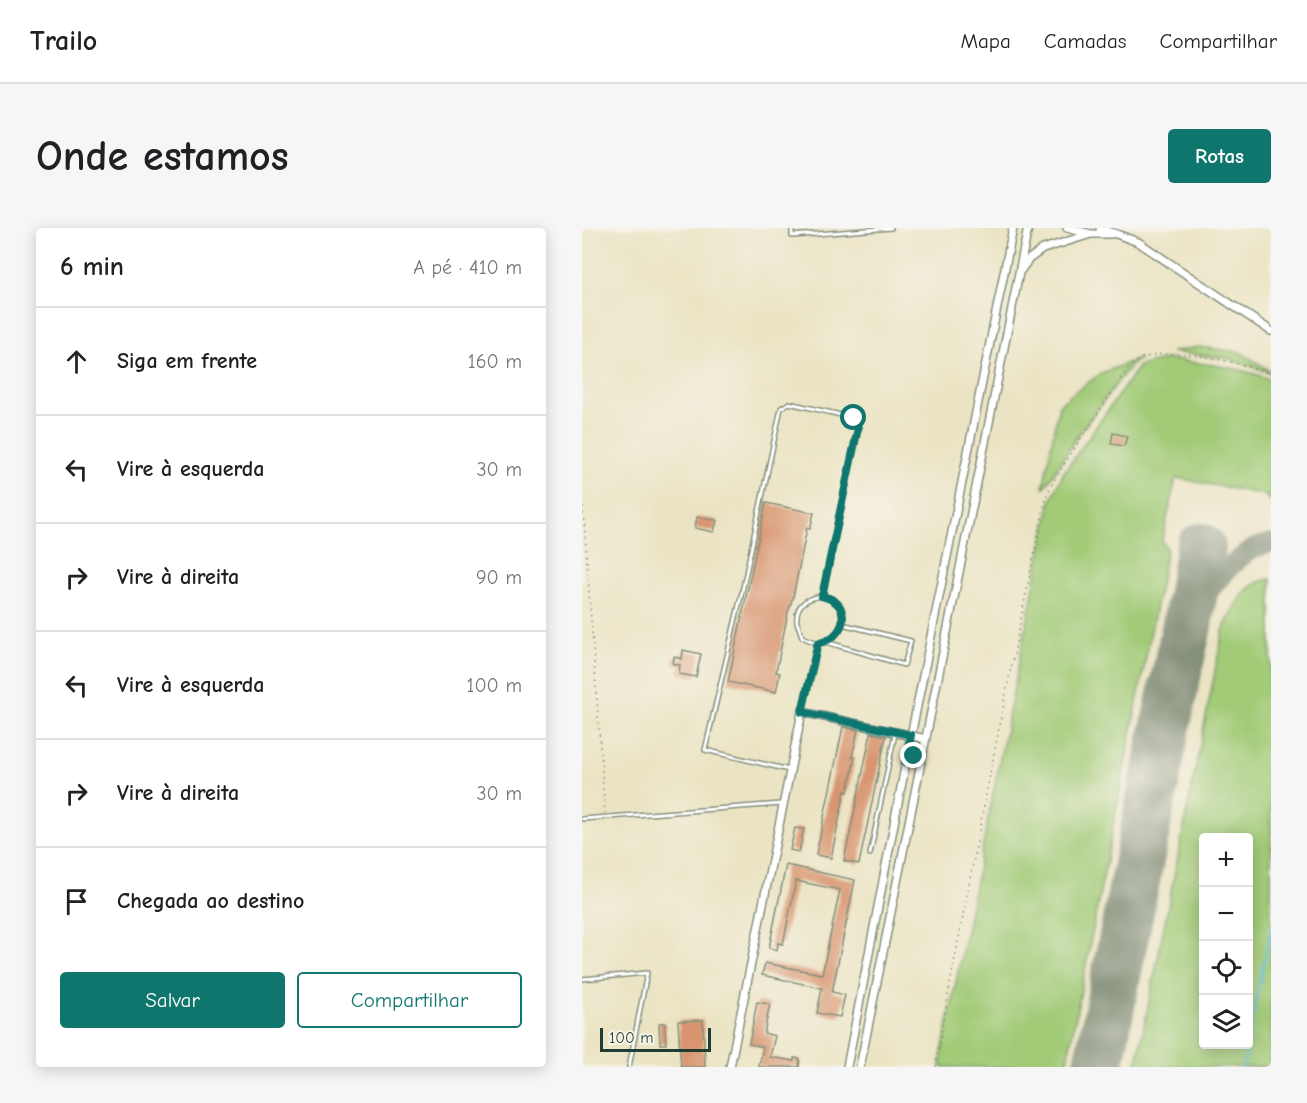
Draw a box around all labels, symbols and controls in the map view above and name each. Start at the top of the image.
text: Trailo [30,25,97,57]
text: Mapa [960,29,1011,53]
text: Camadas [1044,29,1127,53]
text: Compartilhar [1160,29,1277,53]
button: Rotas [1168,129,1271,183]
text: Onde estamos [36,132,289,181]
text: 6 min [60,252,124,282]
text: A pé · 410 m [413,256,522,279]
icon: ahead [60,345,93,378]
text: Siga em frente [117,348,257,374]
text: 160 m [468,350,522,373]
route start [840,404,866,430]
icon: left [60,453,93,486]
text: Vire à esquerda [117,456,265,482]
text: 30 m [476,458,522,481]
icon: right [60,561,93,594]
text: Vire à direita [117,564,239,590]
text: 90 m [476,566,522,589]
icon: left [60,669,93,702]
text: Vire à esquerda [117,672,265,698]
text: 100 m [467,674,522,697]
route end [900,742,926,768]
icon: right [60,777,93,810]
text: Vire à direita [117,780,239,806]
text: 30 m [476,782,522,805]
map controls [1199,833,1253,1049]
button: + [1199,833,1253,887]
icon: arrive [60,885,93,918]
button: − [1199,887,1253,941]
text: Chegada ao destino [117,888,304,914]
button: locate [1199,941,1253,995]
button: Salvar [60,972,285,1028]
button: Compartilhar [297,972,522,1028]
button: layers [1199,995,1253,1049]
scale bar [600,1025,711,1052]
text: 100 m [609,1029,653,1047]

